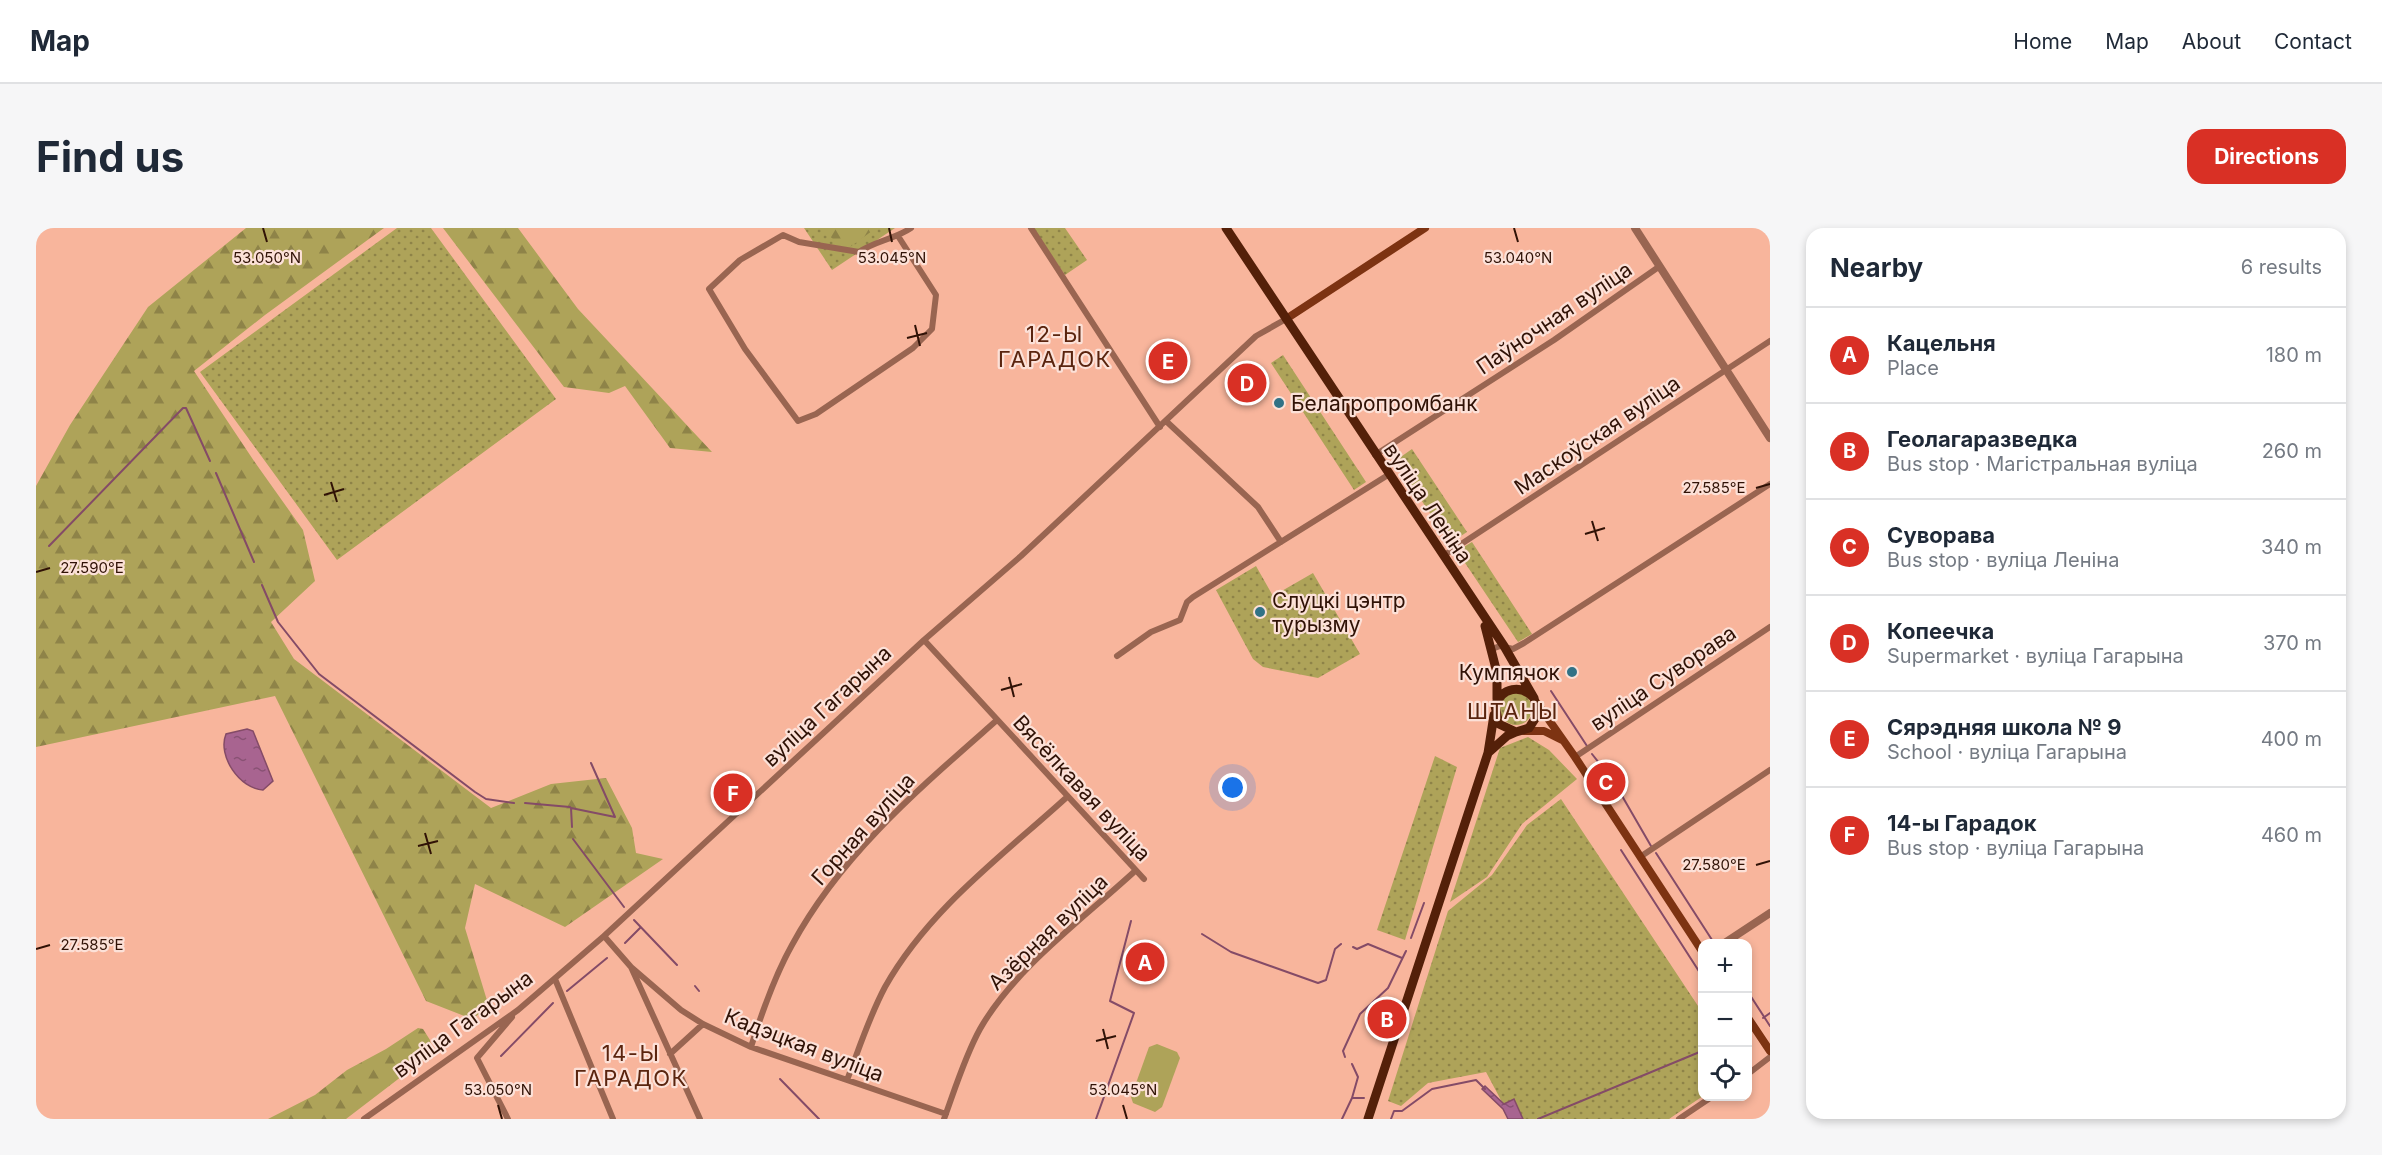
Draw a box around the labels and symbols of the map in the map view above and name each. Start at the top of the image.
text: 53.050°N [233,248,301,267]
text: 53.045°N [858,248,926,267]
text: 53.040°N [1484,248,1552,267]
street label: Паўночная вуліца [1471,257,1637,379]
district label: 12-Ы ГАРАДОК [998,321,1112,372]
pin: E [1148,338,1188,384]
pin: D [1228,360,1266,406]
street label: Маскоўская вуліца [1510,370,1684,500]
place label: Белагропромбанк [1291,391,1478,416]
marker: Белагропромбанк [1272,396,1286,410]
street label: вуліца Леніна [1379,438,1477,568]
text: 27.585°E [1682,478,1746,497]
text: 27.590°E [60,558,124,577]
place label: Слуцкі цэнтр турызму [1272,588,1406,637]
marker: Слуцкі цэнтр турызму [1253,605,1267,619]
street label: вуліца Суворава [1585,620,1741,736]
street label: вуліца Гагарына [758,640,896,772]
place label: Кумпячок [1459,660,1561,685]
marker: Кумпячок [1565,665,1579,679]
district label: ШТАНЫ [1467,698,1559,724]
street label: Вясёлкавая вуліца [1008,710,1156,866]
pin: C [1586,760,1626,804]
street label: Горная вуліца [806,768,920,890]
pin: F [714,770,752,816]
your location [1218,773,1247,802]
text: 27.580°E [1682,855,1746,874]
street label: Азёрная вуліца [983,869,1113,995]
text: 27.585°E [60,935,124,954]
pin: A [1126,940,1164,984]
street label: вуліца Гагарына [388,965,538,1083]
pin: B [1368,996,1406,1042]
street label: Кадэцкая вуліца [721,1003,887,1087]
district label: 14-Ы ГАРАДОК [574,1040,688,1091]
text: 53.050°N [464,1080,532,1099]
text: 53.045°N [1089,1080,1157,1099]

